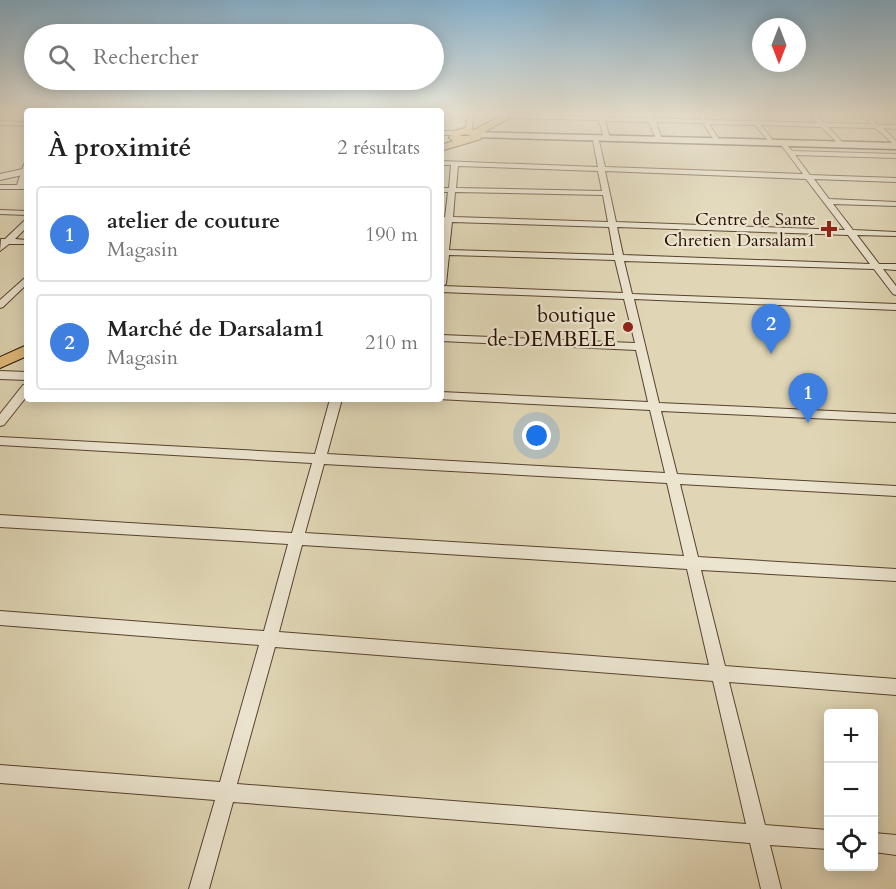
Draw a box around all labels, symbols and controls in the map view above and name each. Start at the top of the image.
north arrow [752,18,806,72]
search box [24,24,444,90]
icon: search [45,41,78,74]
text: Rechercher [93,42,198,72]
text: À proximité [48,130,191,165]
text: 2 résultats [337,134,420,161]
text: atelier de couture [107,206,280,236]
place label: Centre de Sante Chretien Darsalam1 [664,207,816,253]
marker: Centre de Sante Chretien Darsalam1 [820,220,838,238]
text: 1 [64,221,75,248]
text: 190 m [365,221,418,248]
text: Magasin [107,236,178,263]
place label: boutique de DEMBELE [487,301,616,354]
pin: 2 [752,304,790,354]
text: Marché de Darsalam1 [107,314,325,344]
marker: boutique de DEMBELE [621,320,635,334]
text: 2 [64,329,75,356]
text: 210 m [365,329,418,356]
text: Magasin [107,344,178,371]
pin: 1 [788,374,828,423]
your location [522,421,551,450]
map controls [824,709,878,871]
button: + [824,709,878,763]
button: − [824,763,878,817]
button: locate [824,817,878,871]

